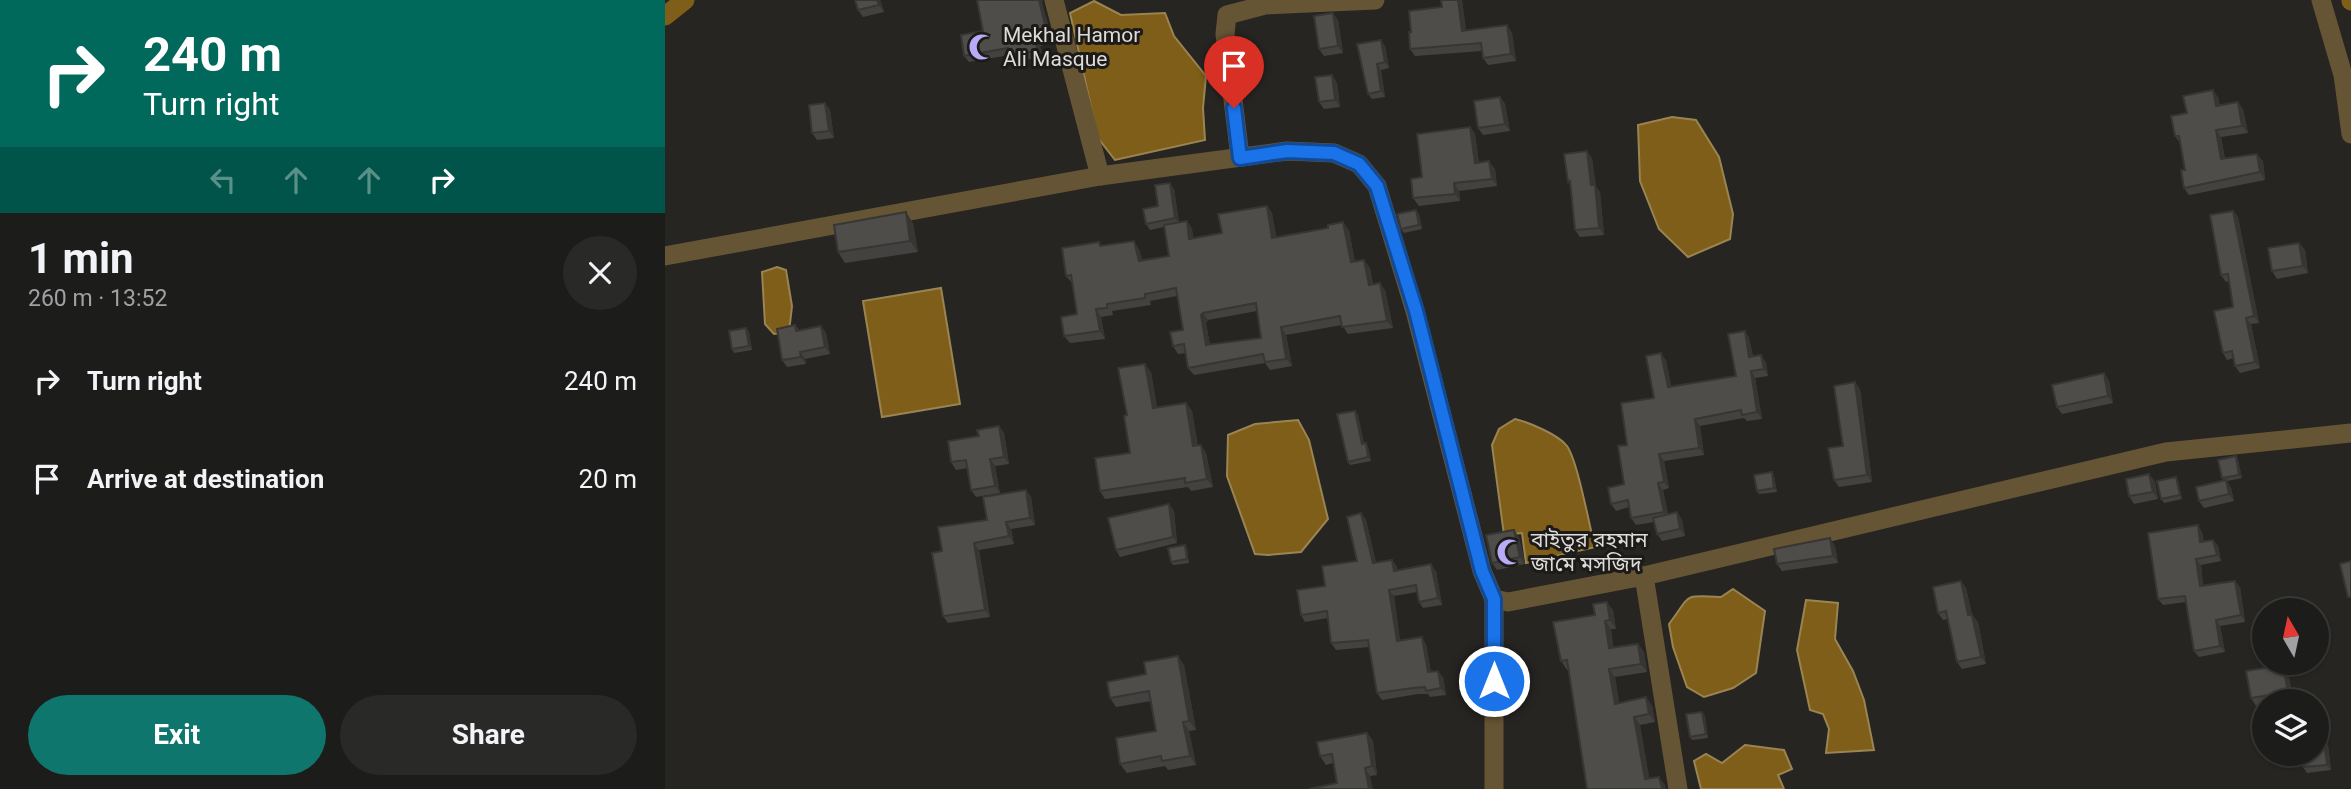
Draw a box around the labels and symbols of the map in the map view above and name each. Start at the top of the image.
place label: Mekhal Hamor Ali Masque [1003,23,1140,71]
mosque icon: Mekhal Hamor Ali Masque [967,32,997,62]
pin [1204,36,1264,108]
place label: বাইতুর রহমান জা‌মে মস‌জিদ [1530,528,1648,576]
mosque icon: বাইতুর রহমান জা‌মে মস‌জিদ [1495,537,1525,567]
north arrow [2252,598,2329,676]
position arrow [1457,644,1531,718]

